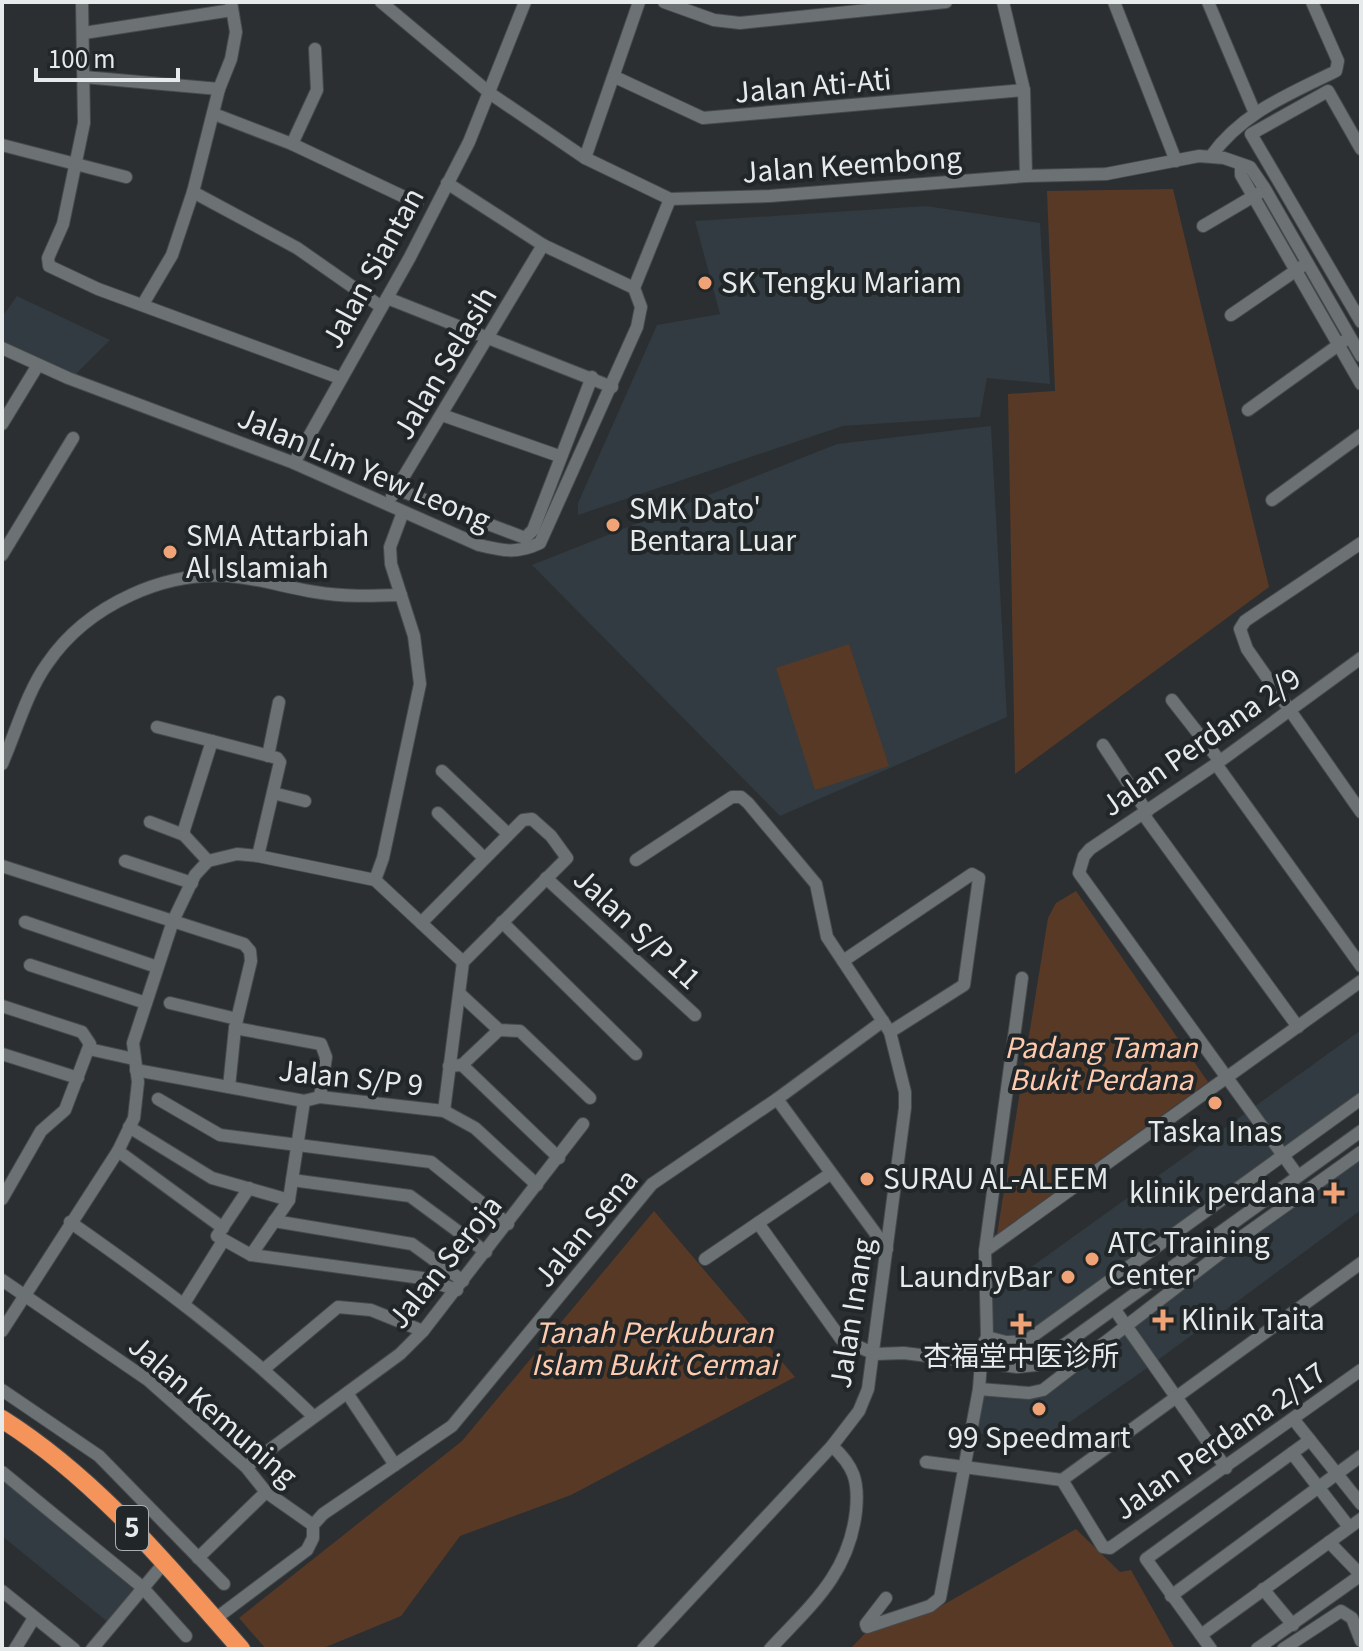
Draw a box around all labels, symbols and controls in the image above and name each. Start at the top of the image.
scale bar [36,32,178,82]
text: 100 m [48,40,116,75]
street label: Jalan Ati-Ati [733,57,893,111]
street label: Jalan Keembong [741,135,963,191]
street label: Jalan Siantan [311,180,432,354]
place label: SK Tengku Mariam [721,261,962,301]
marker: SK Tengku Mariam [696,274,714,292]
street label: Jalan Selasih [382,278,505,446]
street label: Jalan Lim Yew Leong [232,396,497,539]
place label: SMK Dato' Bentara Luar [629,487,796,559]
place label: SMA Attarbiah Al Islamiah [186,514,369,586]
marker: SMK Dato' Bentara Luar [604,516,622,534]
marker: SMA Attarbiah Al Islamiah [161,543,179,561]
street label: Jalan Perdana 2/9 [1092,657,1308,824]
street label: Jalan S/P 11 [566,858,711,997]
park label: Padang Taman Bukit Perdana [1004,1026,1199,1098]
street label: Jalan S/P 9 [277,1049,425,1103]
marker: Taska Inas [1206,1094,1224,1112]
place label: Taska Inas [1148,1110,1282,1150]
place label: SURAU AL-ALEEM [883,1157,1109,1197]
street label: Jalan Sena [523,1159,646,1294]
marker: SURAU AL-ALEEM [858,1170,876,1188]
place label: klinik perdana [1129,1171,1316,1211]
marker: klinik perdana [1323,1182,1345,1204]
street label: Jalan Seroja [377,1186,510,1336]
place label: ATC Training Center [1108,1221,1270,1293]
street label: Jalan Inang [818,1234,882,1391]
marker: ATC Training Center [1083,1250,1101,1268]
place label: LaundryBar [898,1255,1052,1295]
marker: LaundryBar [1059,1268,1077,1286]
place label: Klinik Taita [1181,1298,1325,1338]
marker: Klinik Taita [1152,1309,1174,1331]
park label: Tanah Perkuburan Islam Bukit Cermai [531,1311,780,1383]
marker: 杏福堂中医诊所 [1010,1313,1032,1335]
street label: Jalan Kemuning [121,1325,307,1494]
place label: 杏福堂中医诊所 [923,1334,1119,1374]
street label: Jalan Perdana 2/17 [1105,1351,1333,1528]
marker: 99 Speedmart [1030,1400,1048,1418]
place label: 99 Speedmart [948,1416,1131,1456]
road number: 5 [116,1506,148,1550]

